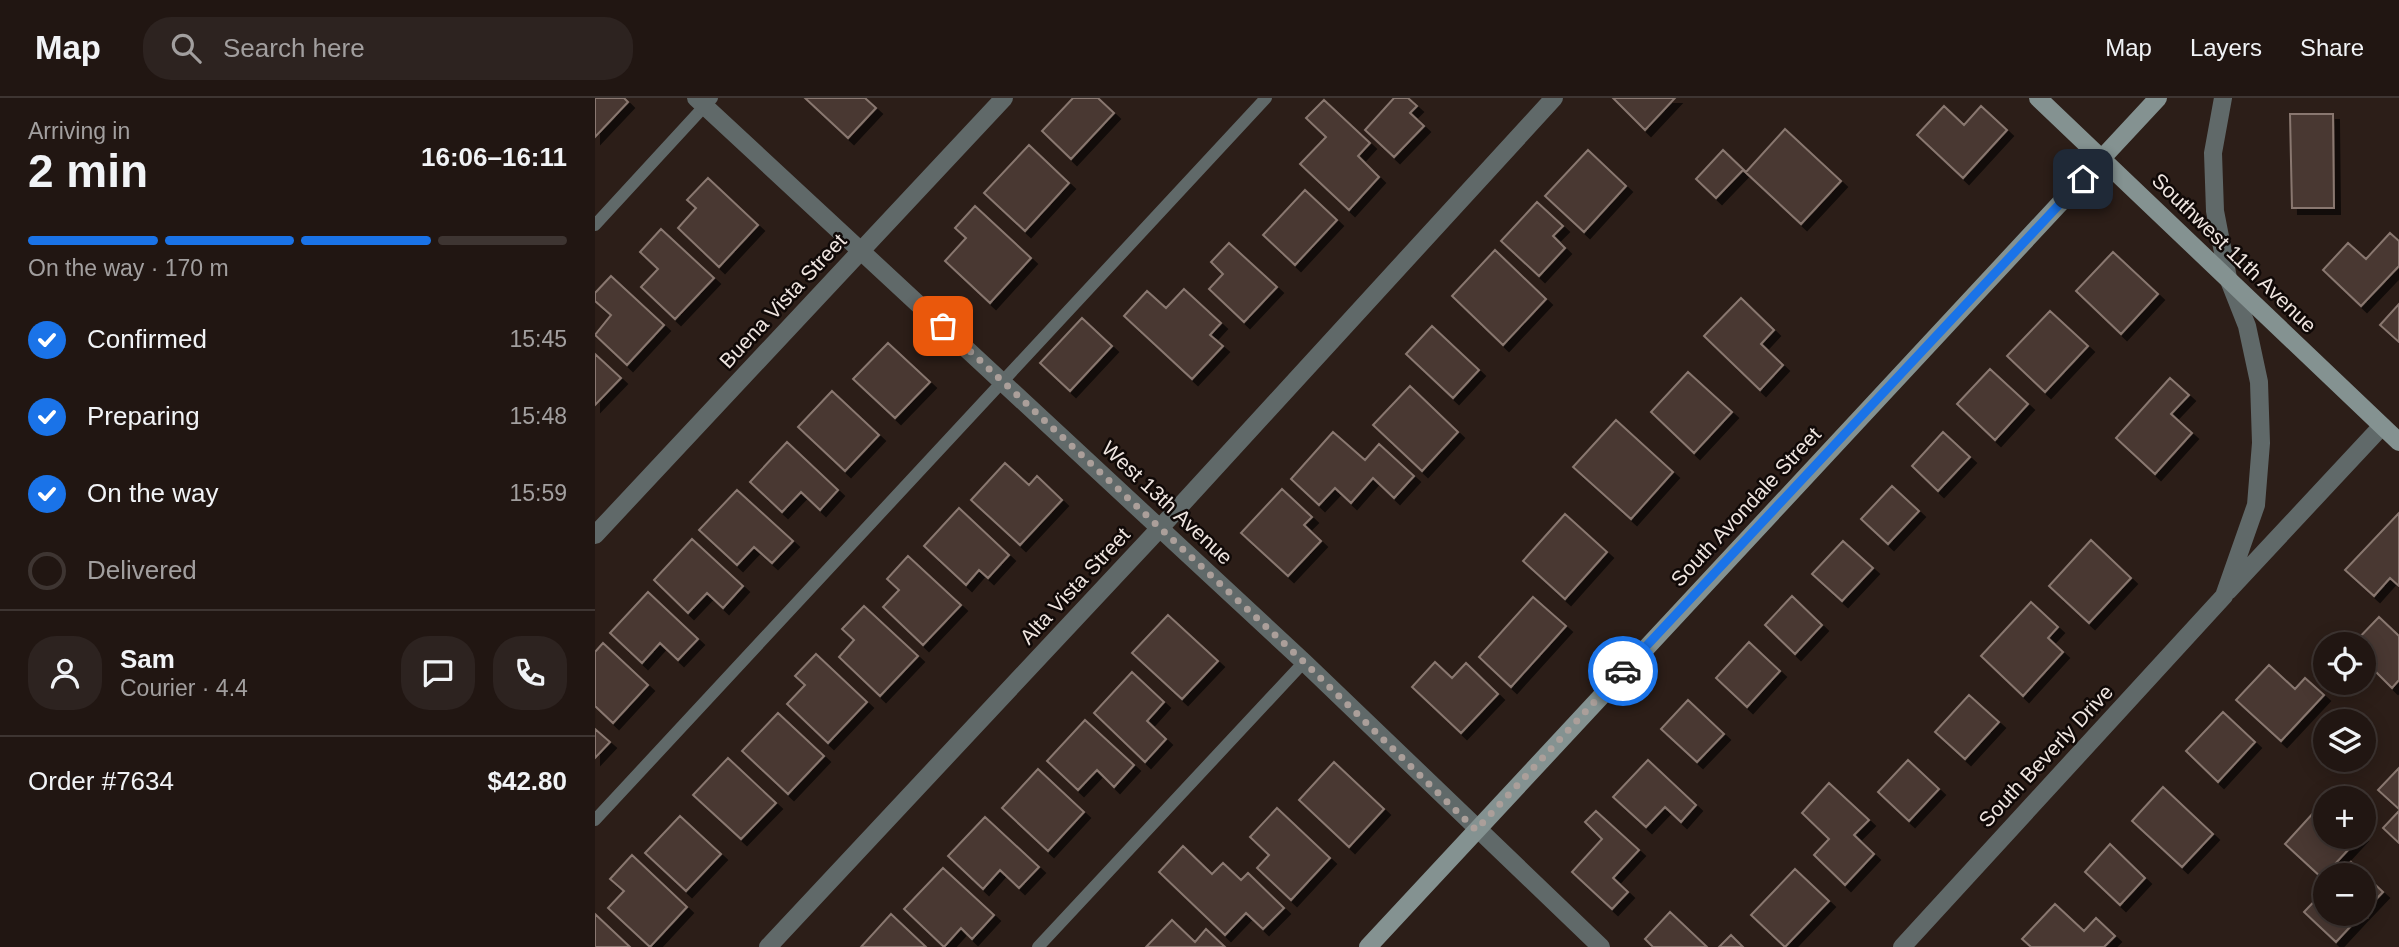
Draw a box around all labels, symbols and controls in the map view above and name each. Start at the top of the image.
search box [143,17,633,80]
text: Map [35,29,101,66]
icon: search [167,29,205,67]
text: Search here [223,33,365,63]
text: Map [2105,34,2152,61]
text: Layers [2190,34,2262,61]
text: Share [2300,34,2364,61]
text: Arriving in [28,118,130,144]
text: 16:06–16:11 [421,142,567,172]
text: 2 min [28,145,148,197]
pin [2053,149,2113,209]
icon: home [2064,160,2102,198]
street label: Southwest 11th Avenue [2148,168,2321,337]
street label: Buena Vista Street [715,229,851,372]
text: On the way · 170 m [28,255,229,281]
pin [913,296,973,356]
icon: bag [924,307,962,345]
icon: check [28,321,66,359]
text: Confirmed [87,324,207,354]
text: 15:45 [509,326,567,352]
icon: check [28,398,66,436]
text: Preparing [87,401,200,431]
text: 15:48 [509,403,567,429]
street label: South Avondale Street [1666,422,1825,591]
street label: West 13th Avenue [1097,436,1237,569]
icon: check [28,475,66,513]
text: On the way [87,478,219,508]
text: 15:59 [509,480,567,506]
street label: Alta Vista Street [1015,523,1134,648]
text: Delivered [87,555,197,585]
map controls [2313,632,2376,926]
button: locate [2313,632,2376,695]
button: person [28,636,102,710]
button: chat [401,636,475,710]
button: phone [493,636,567,710]
courier [1588,636,1658,706]
text: Sam [120,644,175,674]
icon: car [1604,652,1642,690]
text: Courier · 4.4 [120,675,248,701]
street label: South Beverly Drive [1974,680,2117,831]
button: layers [2313,709,2376,772]
text: Order #7634 [28,766,174,796]
text: $42.80 [487,766,567,796]
button: + [2313,786,2376,849]
button: − [2313,863,2376,926]

